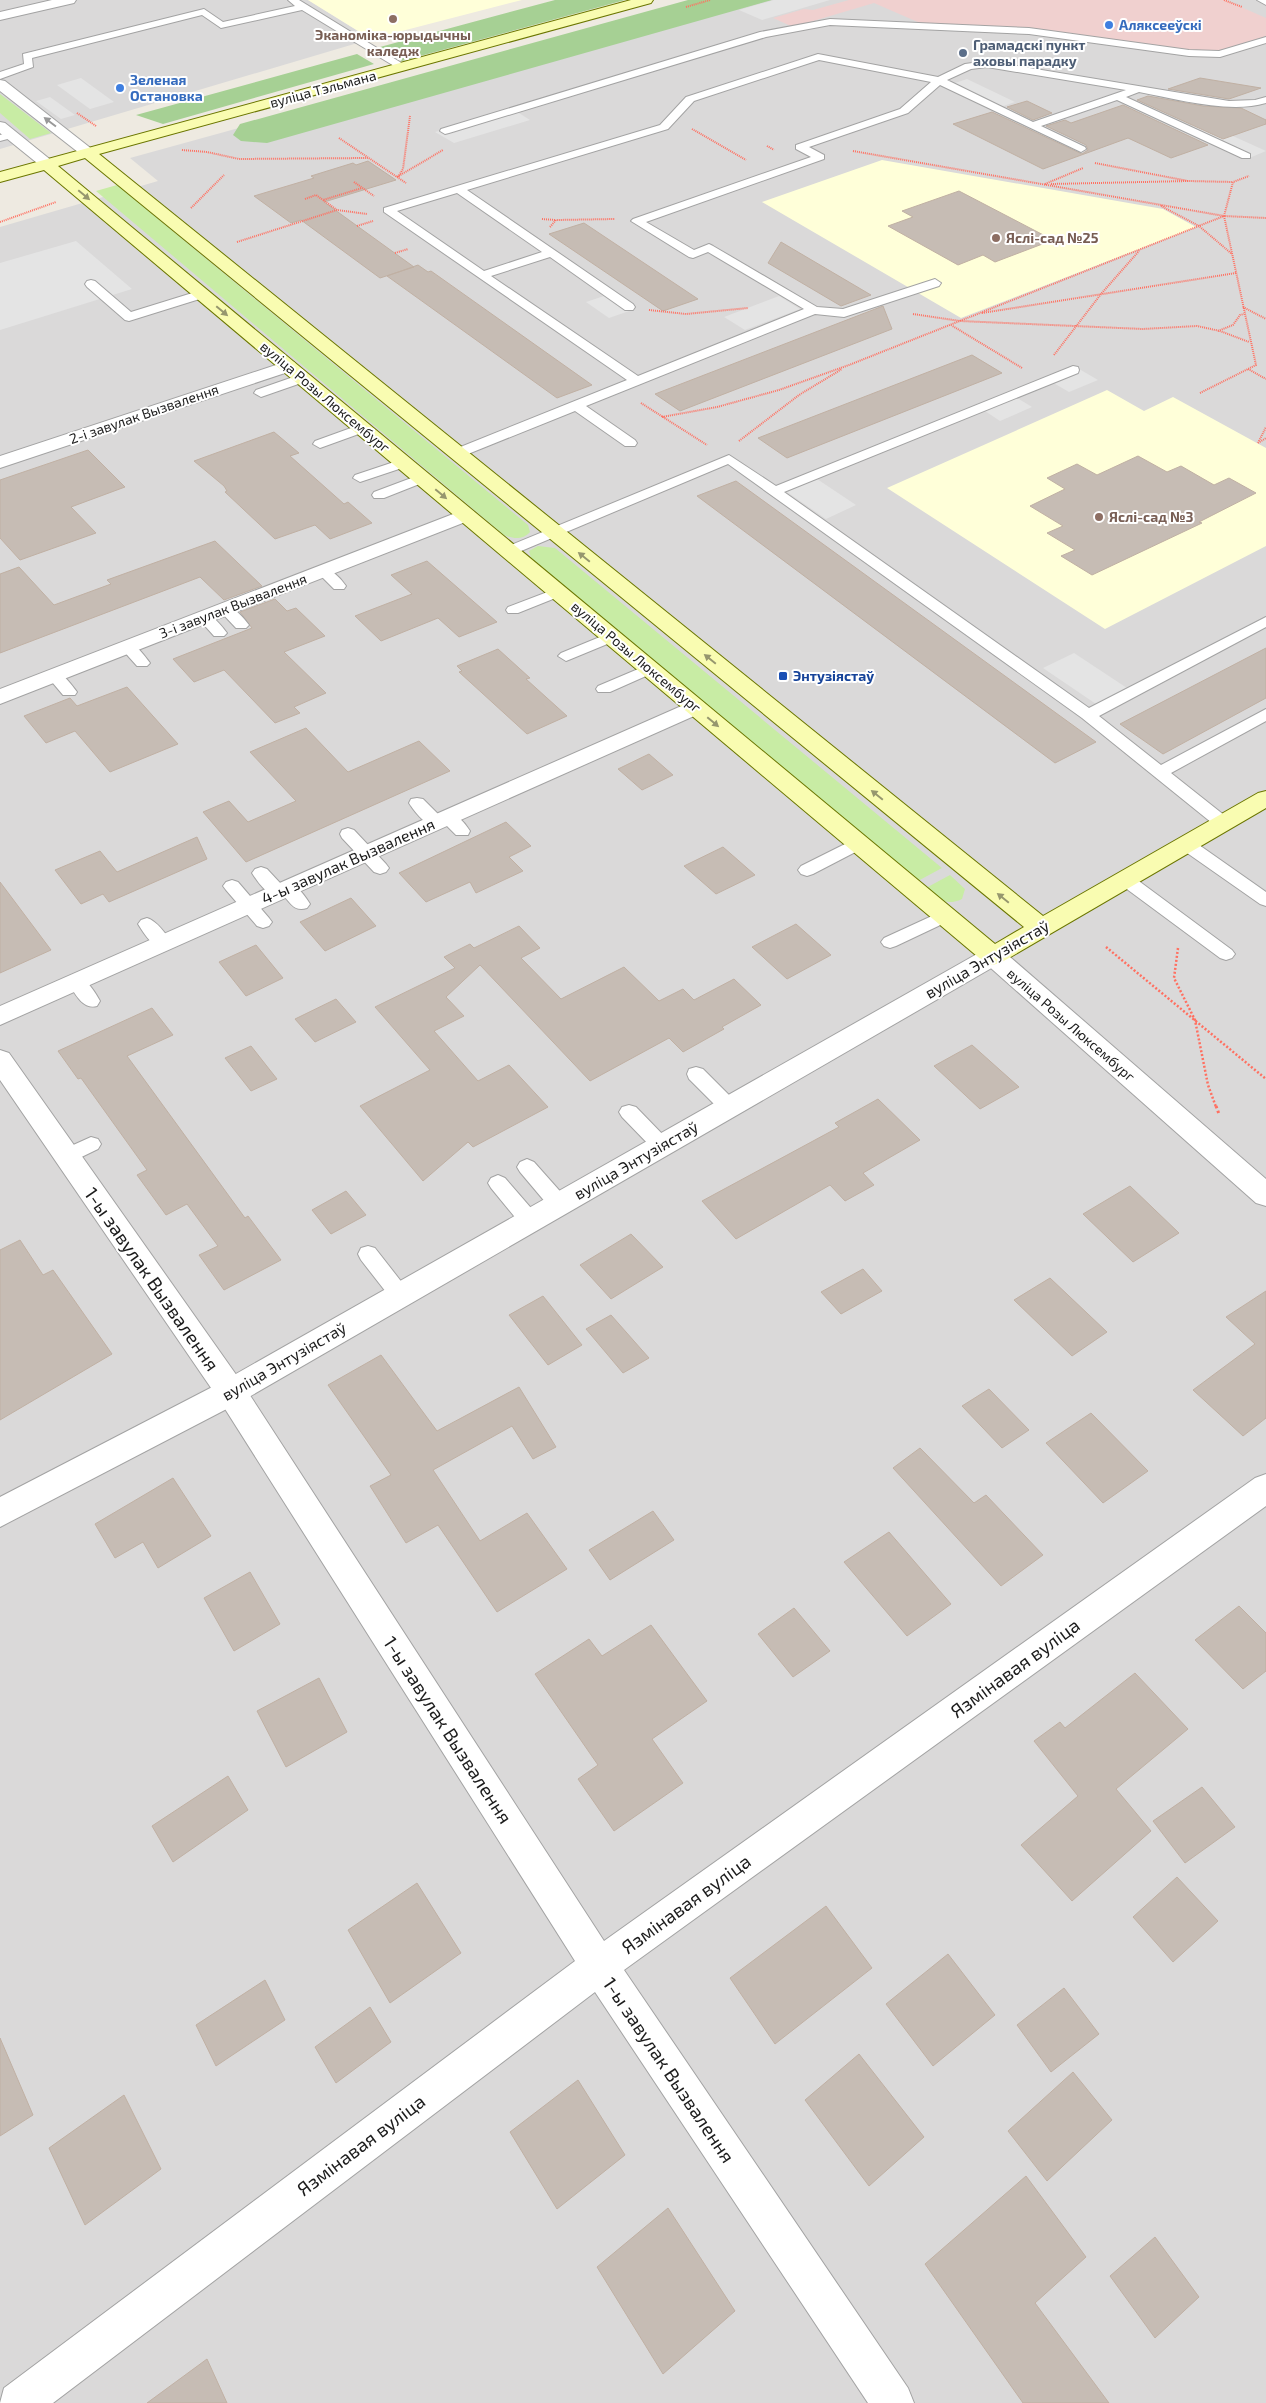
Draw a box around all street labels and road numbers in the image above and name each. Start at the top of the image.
street label: вуліца Тэльмана [268,66,378,111]
street label: вуліца Розы Люксембург [257,337,394,456]
street label: 2-і завулак Вызвалення [67,380,221,447]
street label: 3-і завулак Вызвалення [157,570,309,642]
street label: вуліца Розы Люксембург [568,597,705,716]
street label: 4-ы завулак Вызвалення [258,814,438,908]
street label: вуліца Энтузіястаў [921,915,1053,1003]
street label: вуліца Розы Люксембург [1004,964,1139,1085]
street label: вуліца Энтузіястаў [570,1116,702,1204]
street label: 1-ы завулак Вызвалення [79,1183,225,1375]
street label: вуліца Энтузіястаў [218,1317,350,1405]
street label: Язмінавая вуліца [946,1613,1084,1723]
street label: 1-ы завулак Вызвалення [378,1632,518,1828]
street label: Язмінавая вуліца [617,1849,755,1959]
street label: 1-ы завулак Вызвалення [598,1973,740,2167]
street label: Язмінавая вуліца [292,2089,430,2201]

